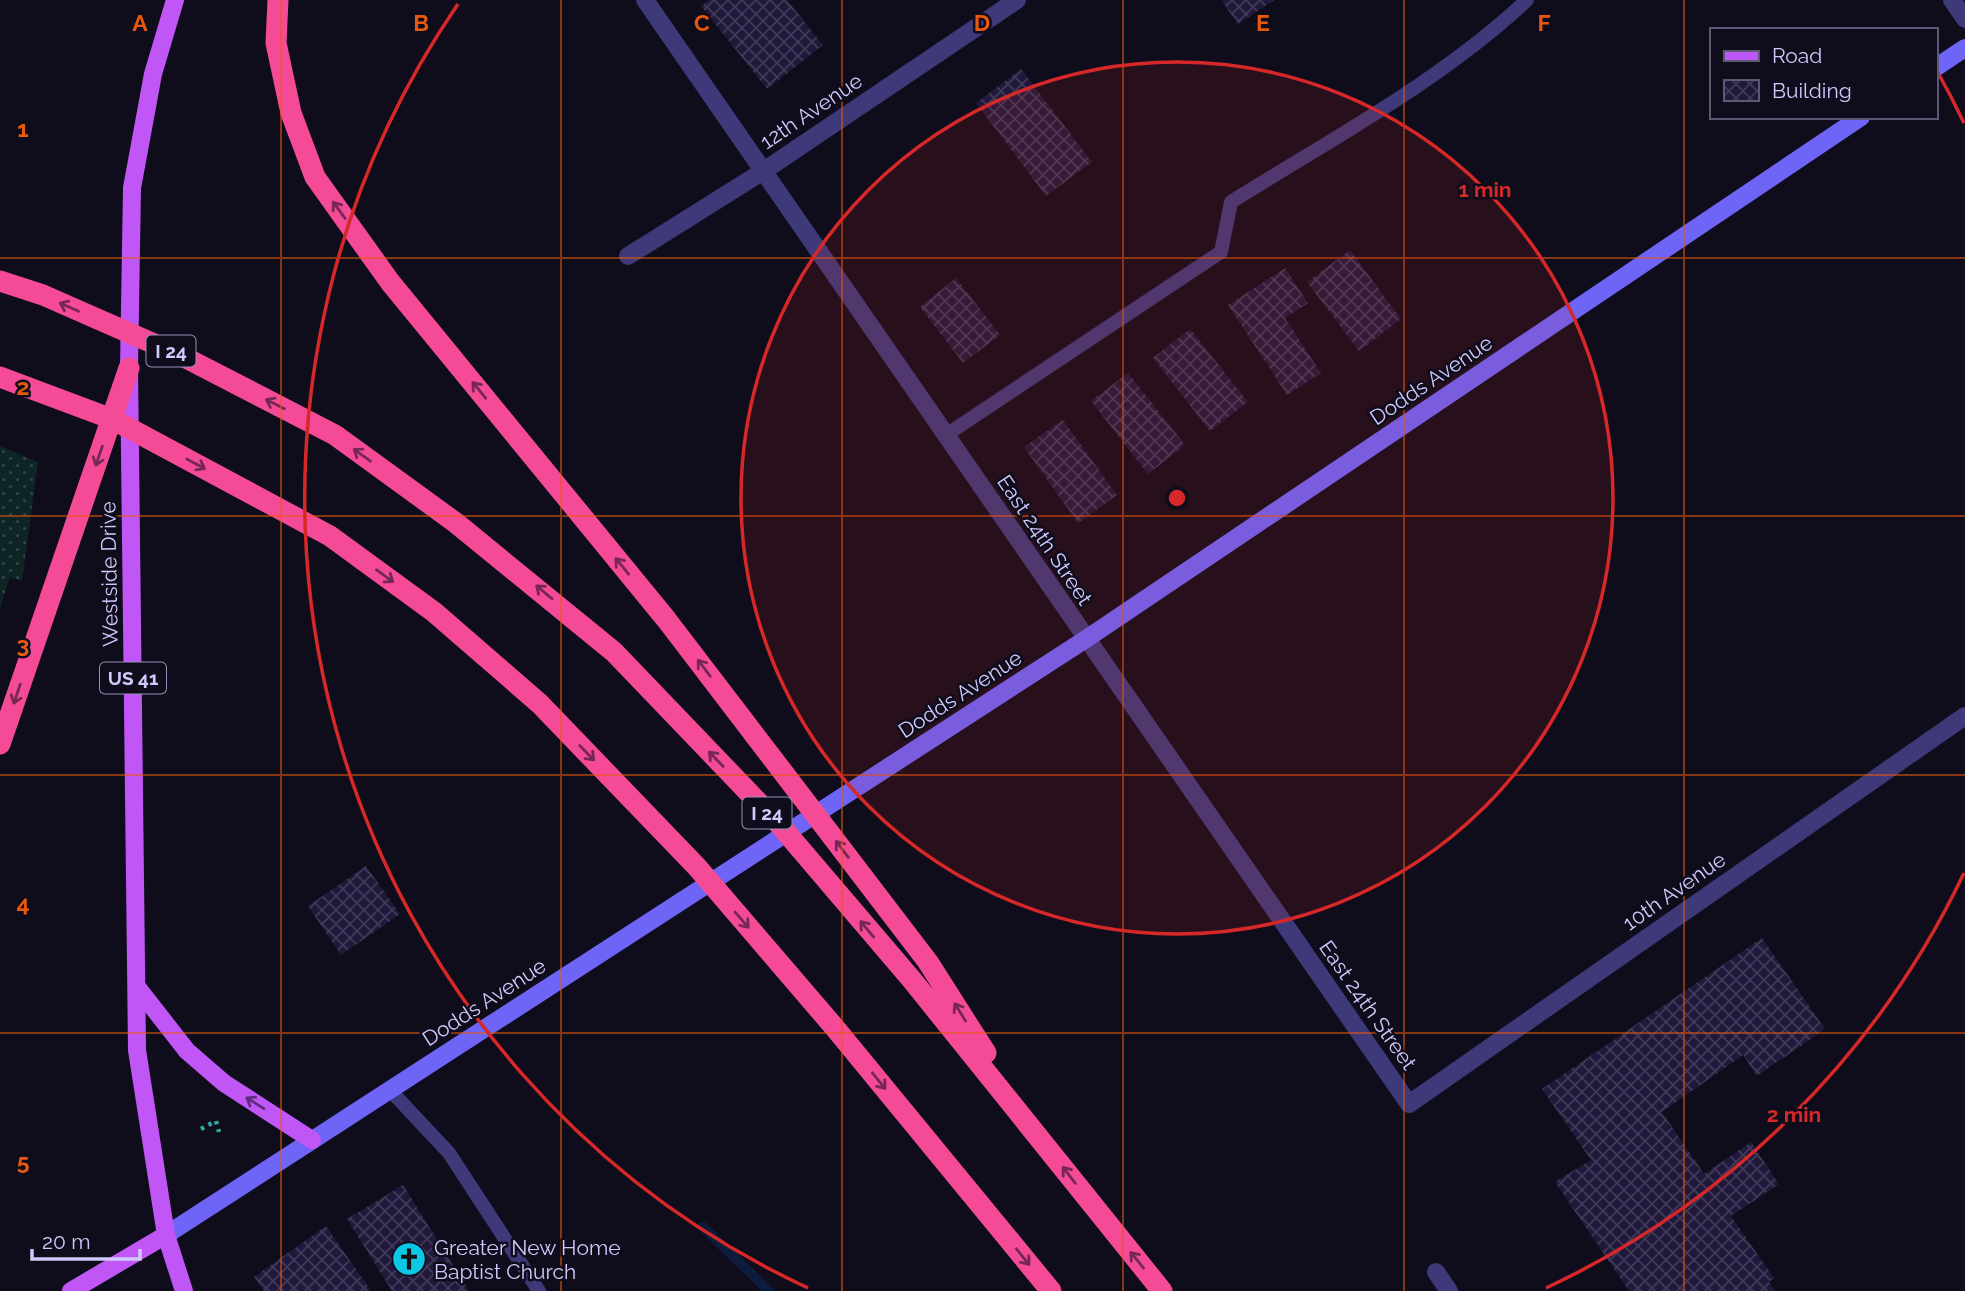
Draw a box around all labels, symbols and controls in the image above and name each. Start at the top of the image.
text: A [132,9,148,36]
text: B [413,9,429,36]
text: C [694,9,710,36]
text: D [974,9,990,36]
text: E [1256,9,1270,36]
text: F [1537,9,1551,36]
legend [1710,28,1937,119]
text: Road [1772,43,1822,68]
street label: 12th Avenue [755,68,867,154]
text: Building [1772,78,1852,103]
text: 1 [17,115,29,142]
text: 1 min [1458,177,1512,202]
one-way arrow [332,201,347,220]
one-way arrow [59,300,80,313]
street label: Dodds Avenue [1365,330,1497,430]
road number: I 24 [146,336,196,366]
text: 2 [17,373,29,400]
one-way arrow [471,381,486,399]
one-way arrow [265,397,286,410]
one-way arrow [92,445,105,467]
one-way arrow [353,448,372,462]
one-way arrow [186,457,206,471]
street label: East 24th Street [992,470,1098,610]
centre of rings [1165,486,1189,510]
street label: Westside Drive [95,501,123,647]
one-way arrow [615,558,630,576]
one-way arrow [375,569,394,583]
one-way arrow [535,584,553,600]
text: 3 [17,631,29,658]
street label: Dodds Avenue [894,645,1026,743]
one-way arrow [696,660,711,678]
road number: US 41 [100,663,166,694]
one-way arrow [10,683,22,705]
one-way arrow [579,744,596,761]
one-way arrow [708,750,724,768]
road number: I 24 [742,798,792,828]
one-way arrow [835,840,849,859]
street label: 10th Avenue [1618,846,1730,936]
text: 4 [16,890,30,917]
one-way arrow [734,910,750,928]
one-way arrow [859,920,875,938]
street label: East 24th Street [1314,936,1422,1074]
street label: Dodds Avenue [418,953,550,1051]
one-way arrow [952,1003,966,1023]
one-way arrow [871,1072,886,1090]
one-way arrow [246,1095,265,1110]
text: 2 min [1767,1102,1821,1127]
text: 5 [17,1148,30,1175]
one-way arrow [1061,1166,1076,1184]
scale bar [32,1218,140,1262]
text: 20 m [42,1229,90,1254]
place label: Greater New Home Baptist Church [434,1235,621,1284]
church icon: Greater New Home Baptist Church [390,1240,428,1278]
one-way arrow [1015,1248,1031,1266]
one-way arrow [1129,1251,1144,1269]

